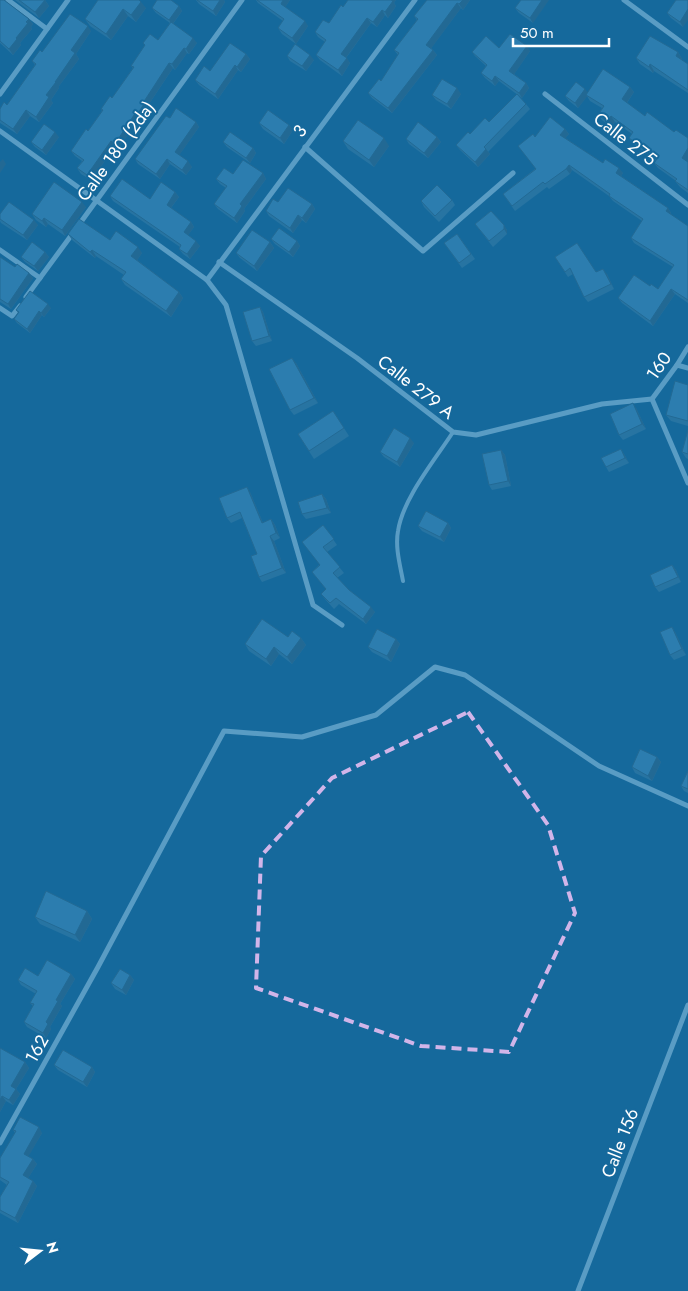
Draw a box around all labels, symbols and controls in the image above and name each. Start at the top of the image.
scale bar [513,15,609,47]
text: 50 m [520,22,554,44]
street label: Calle 180 (2da) [71,95,161,207]
street label: Calle 275 [588,106,662,172]
street label: 3 [287,119,313,143]
street label: 160 [640,346,678,385]
street label: Calle 279 A [372,349,460,425]
street label: 162 [19,1030,55,1068]
street label: Calle 156 [595,1104,645,1182]
north arrow [15,1226,65,1276]
text: N [41,1239,64,1256]

